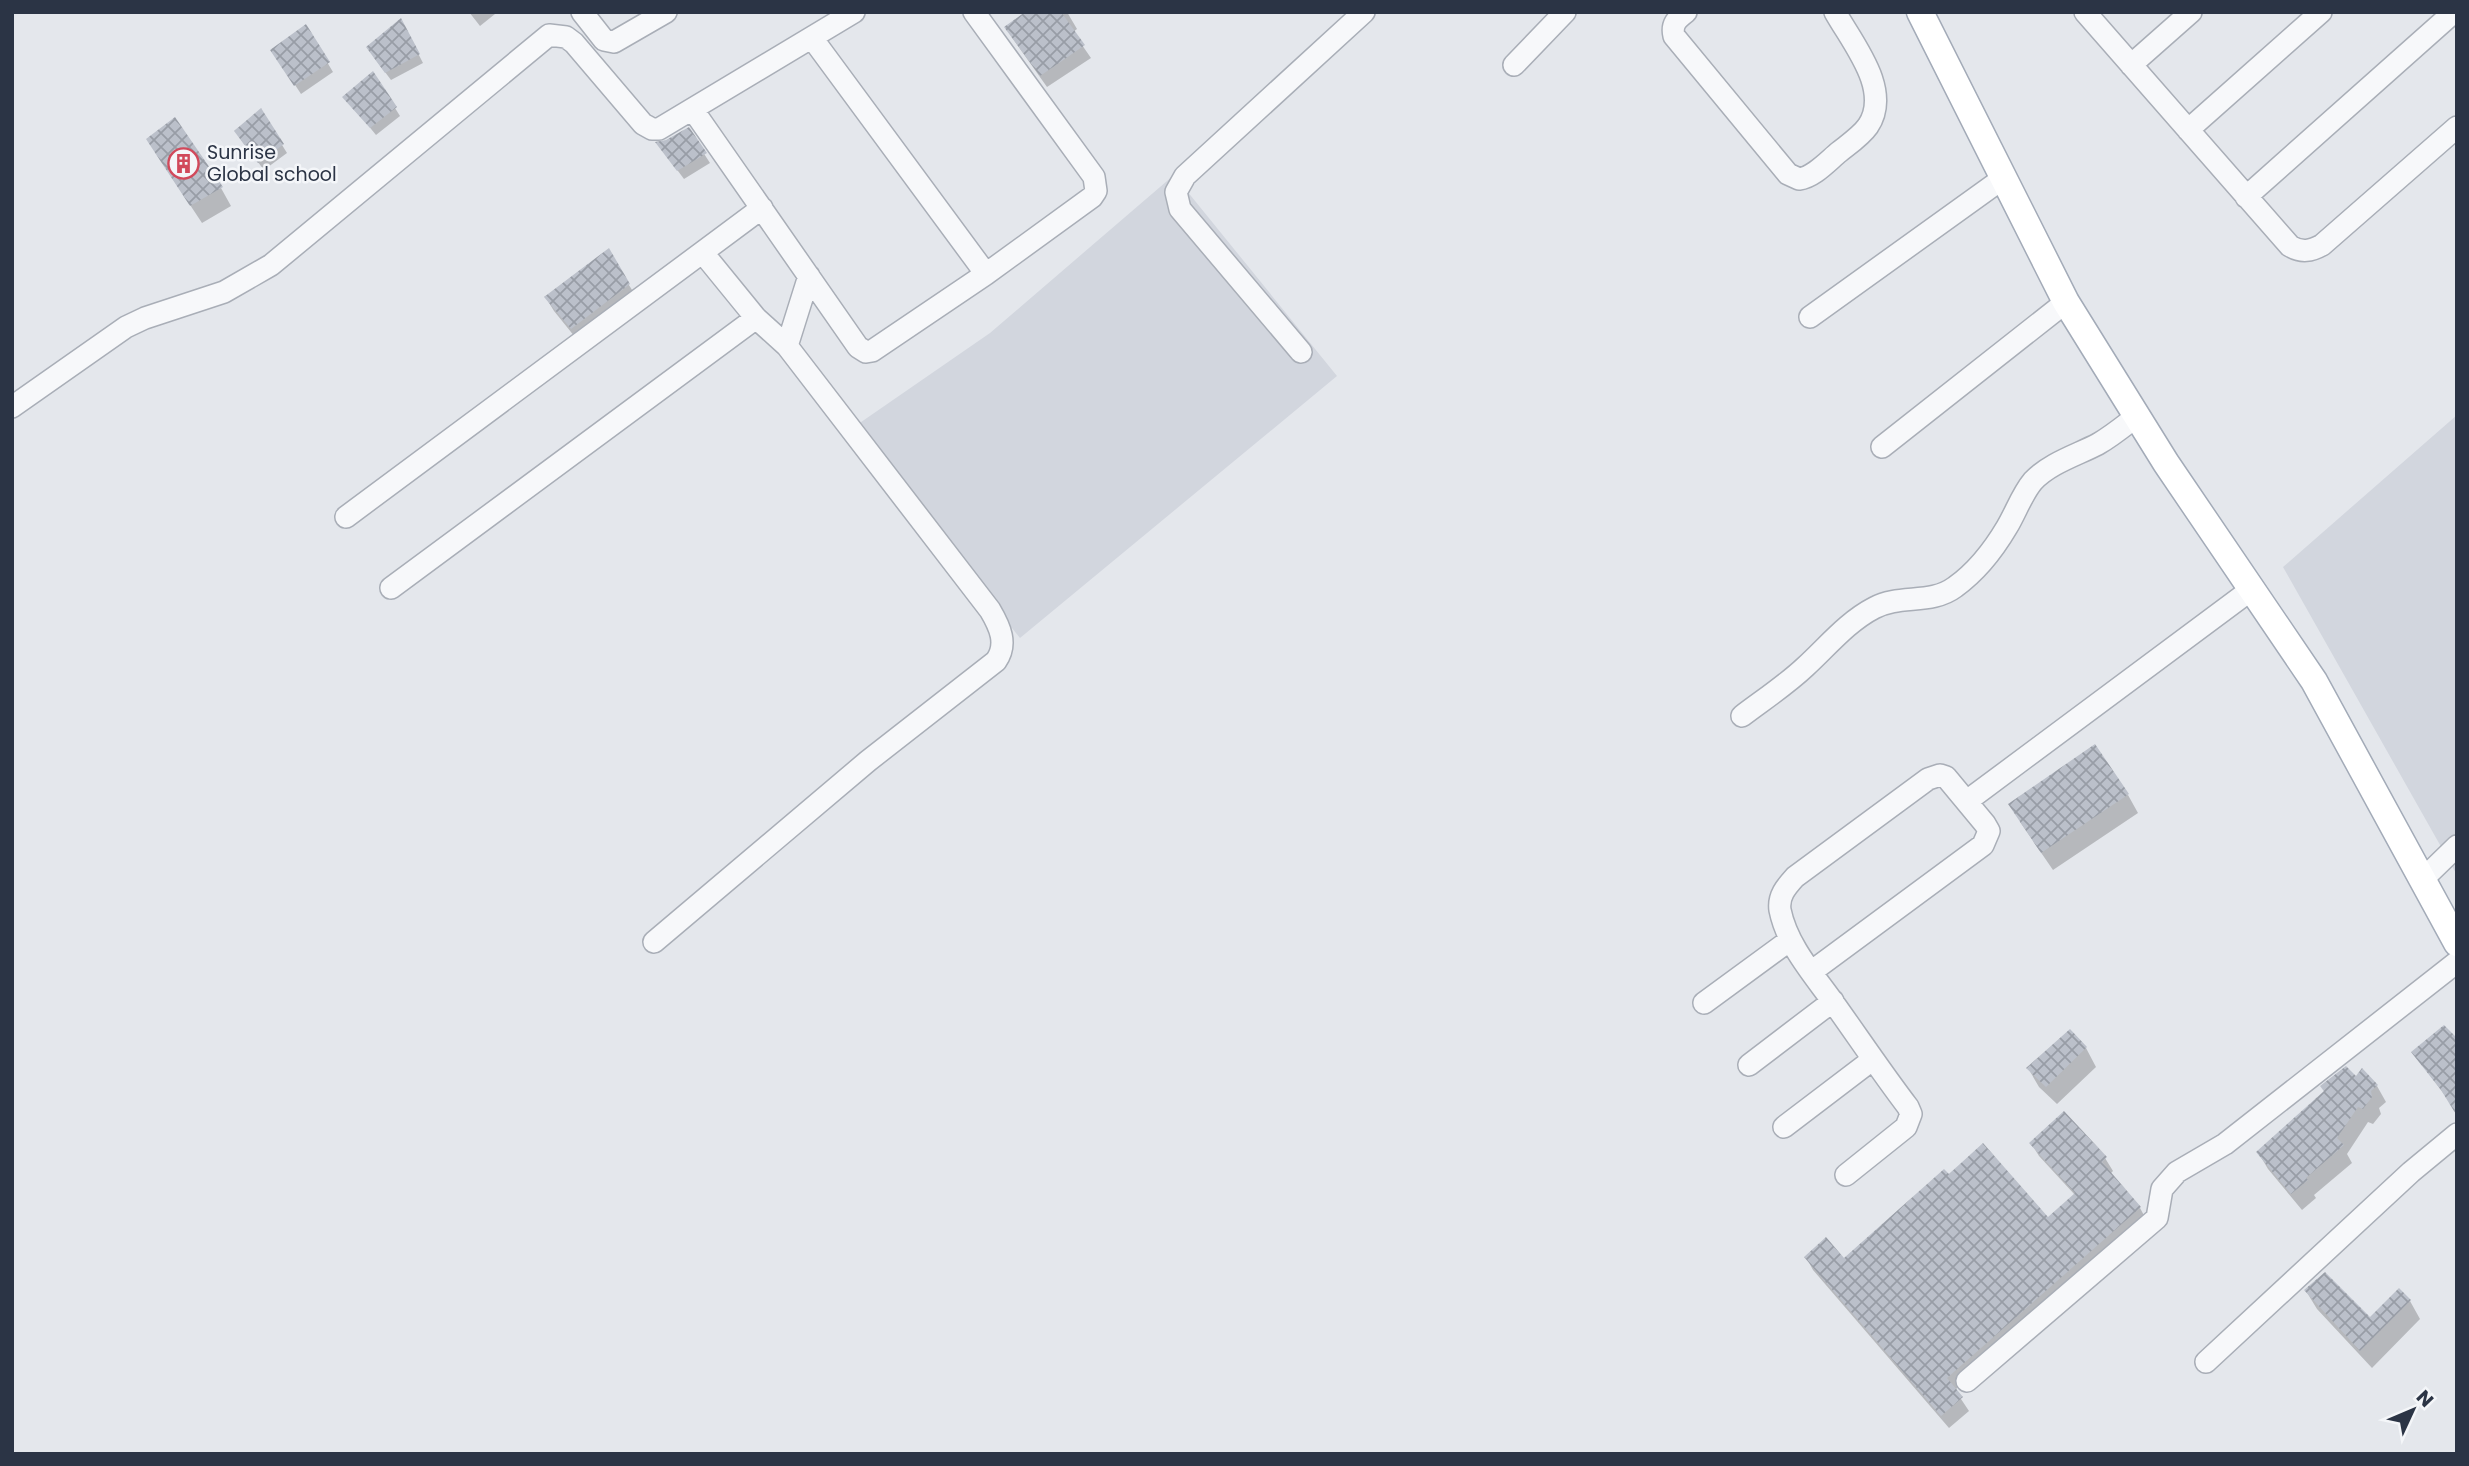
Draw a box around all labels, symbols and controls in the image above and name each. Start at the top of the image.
place label: Sunrise Global school [207,139,337,188]
building icon: Sunrise Global school [167,146,201,180]
north arrow [2378,1375,2448,1445]
text: N [2410,1384,2440,1413]

